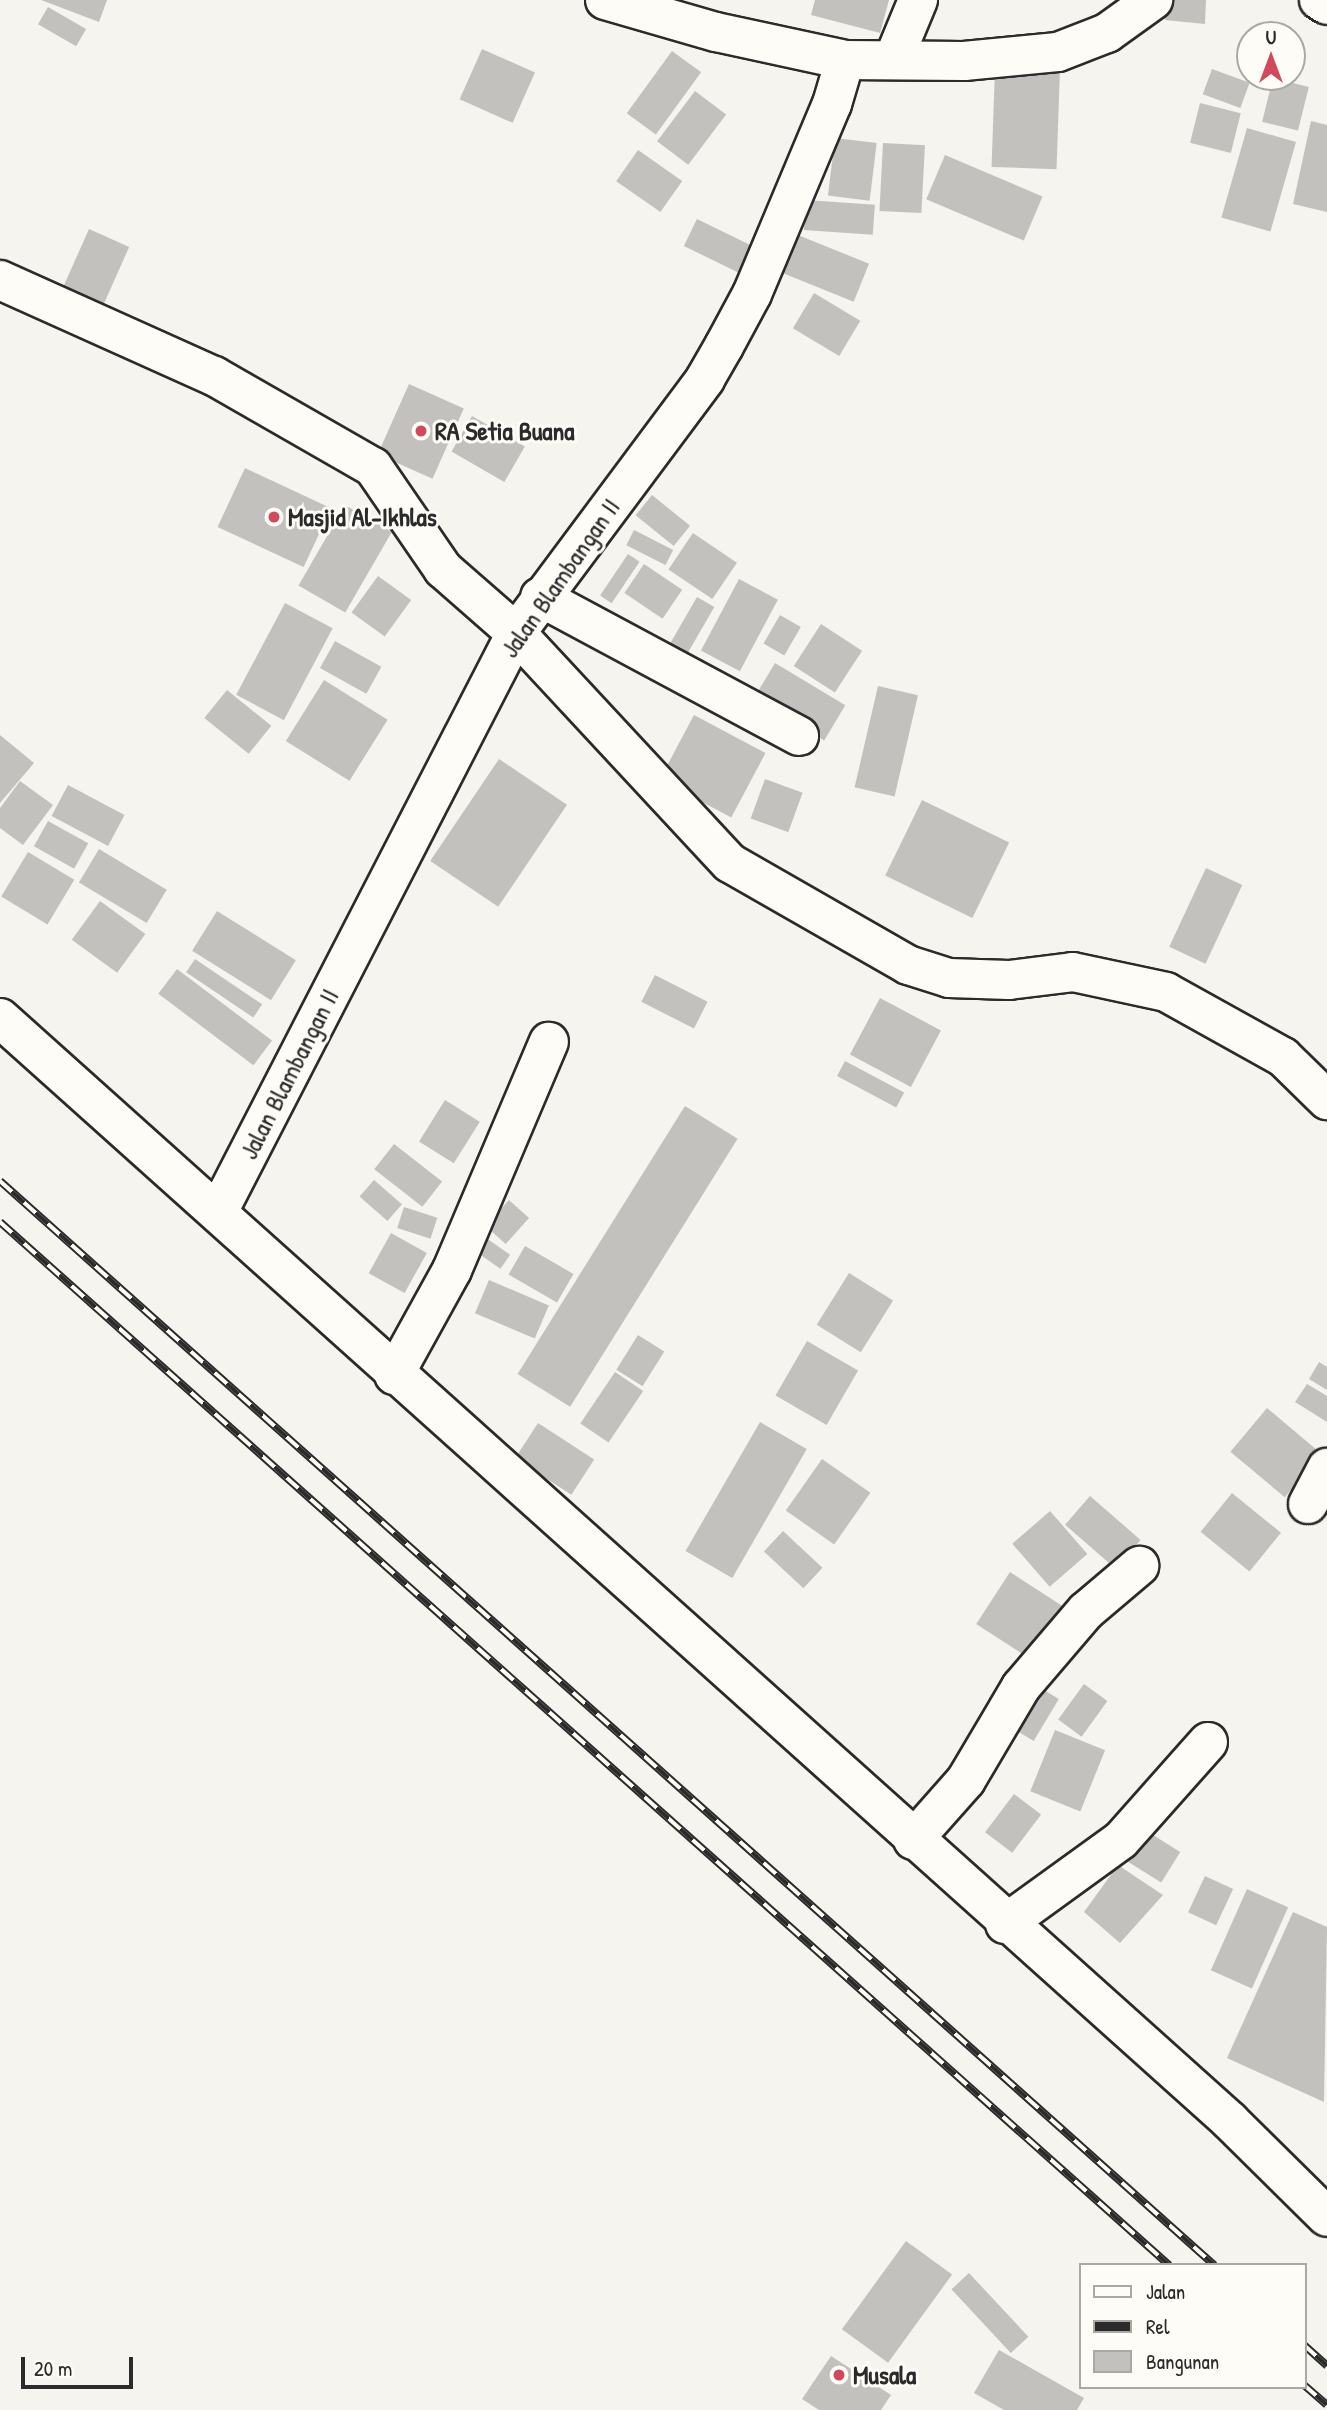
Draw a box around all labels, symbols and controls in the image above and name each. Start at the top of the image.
north arrow [1236,21,1306,91]
text: U [1266,24,1276,50]
place label: RA Setia Buana [435,415,574,447]
marker: RA Setia Buana [413,423,429,439]
street label: Jalan Blambangan II [494,492,626,664]
place label: Masjid Al-Ikhlas [288,501,437,533]
marker: Masjid Al-Ikhlas [266,509,282,525]
street label: Jalan Blambangan II [233,984,345,1164]
legend [1078,2263,1306,2389]
text: Jalan [1146,2277,1185,2306]
text: Rel [1146,2312,1169,2341]
scale bar [24,2344,136,2388]
text: Bangunan [1146,2347,1219,2376]
text: 20 m [34,2354,72,2383]
place label: Musala [853,2359,916,2391]
marker: Musala [831,2367,847,2383]

